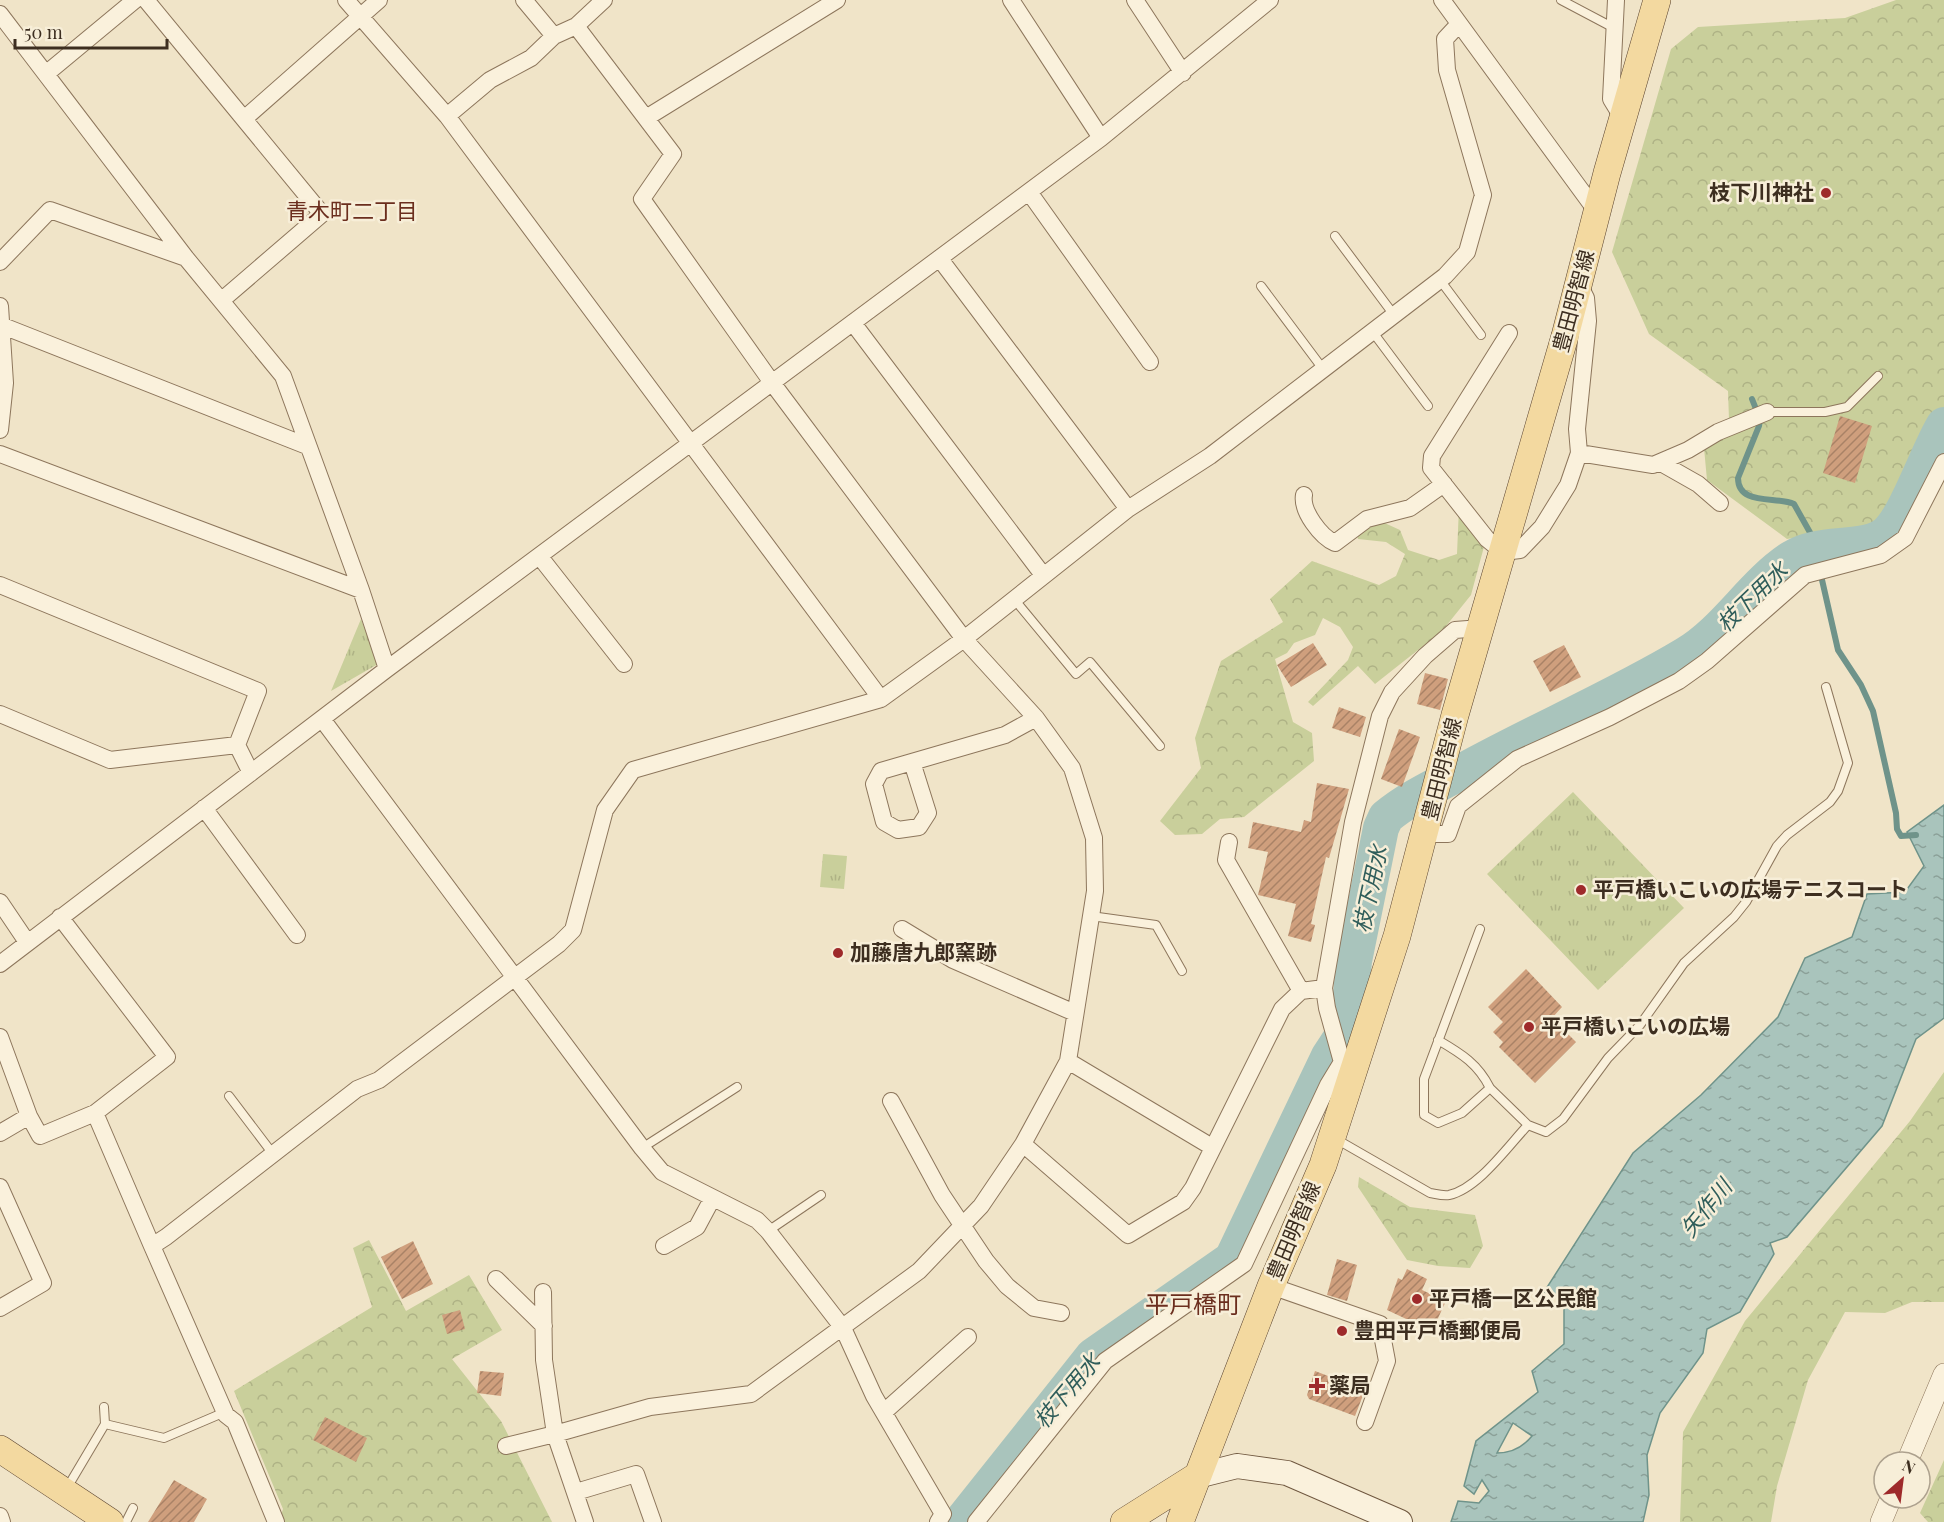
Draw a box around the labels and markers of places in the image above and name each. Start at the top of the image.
place label: 枝下川神社 [1709,177,1814,205]
marker: 枝下川神社 [1819,186,1833,200]
place label: 平戸橋いこいの広場テニスコート [1593,874,1908,902]
marker: 平戸橋いこいの広場テニスコート [1574,883,1588,897]
place label: 加藤唐九郎窯跡 [850,937,997,965]
marker: 加藤唐九郎窯跡 [831,946,845,960]
place label: 平戸橋いこいの広場 [1541,1011,1730,1039]
marker: 平戸橋いこいの広場 [1522,1020,1536,1034]
place label: 平戸橋一区公民館 [1429,1283,1597,1311]
marker: 平戸橋一区公民館 [1410,1292,1424,1306]
place label: 豊田平戸橋郵便局 [1354,1315,1522,1343]
marker: 豊田平戸橋郵便局 [1335,1324,1349,1338]
place label: 薬局 [1329,1370,1371,1398]
marker: 薬局 [1310,1379,1324,1393]

